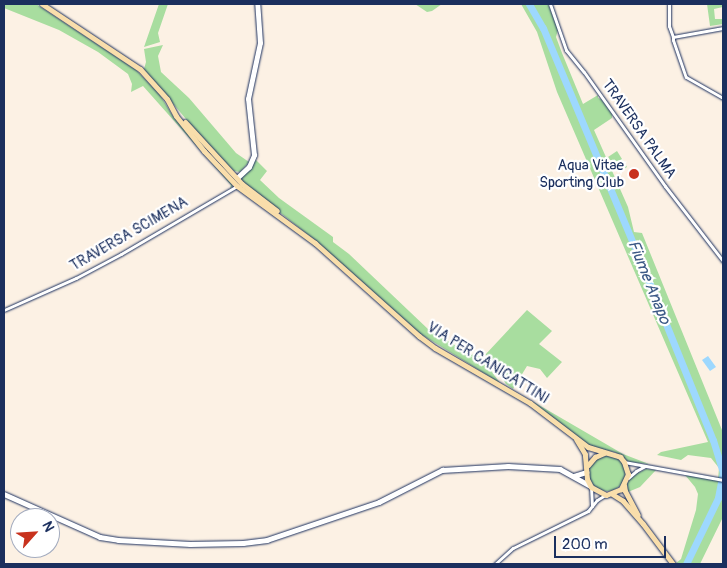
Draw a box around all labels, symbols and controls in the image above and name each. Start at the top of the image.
street label: TRAVERSA PALMA [598,76,680,182]
place label: Aqua Vitae Sporting Club [539,156,624,191]
marker: Aqua Vitae Sporting Club [628,168,640,180]
street label: TRAVERSA SCIMENA [67,193,191,275]
water label: Fiume Anapo [623,237,675,327]
street label: VIA PER CANICATTINI [424,318,552,408]
north arrow [10,508,60,558]
text: N [38,519,58,535]
scale bar [557,526,670,558]
text: 200 m [562,535,607,554]

